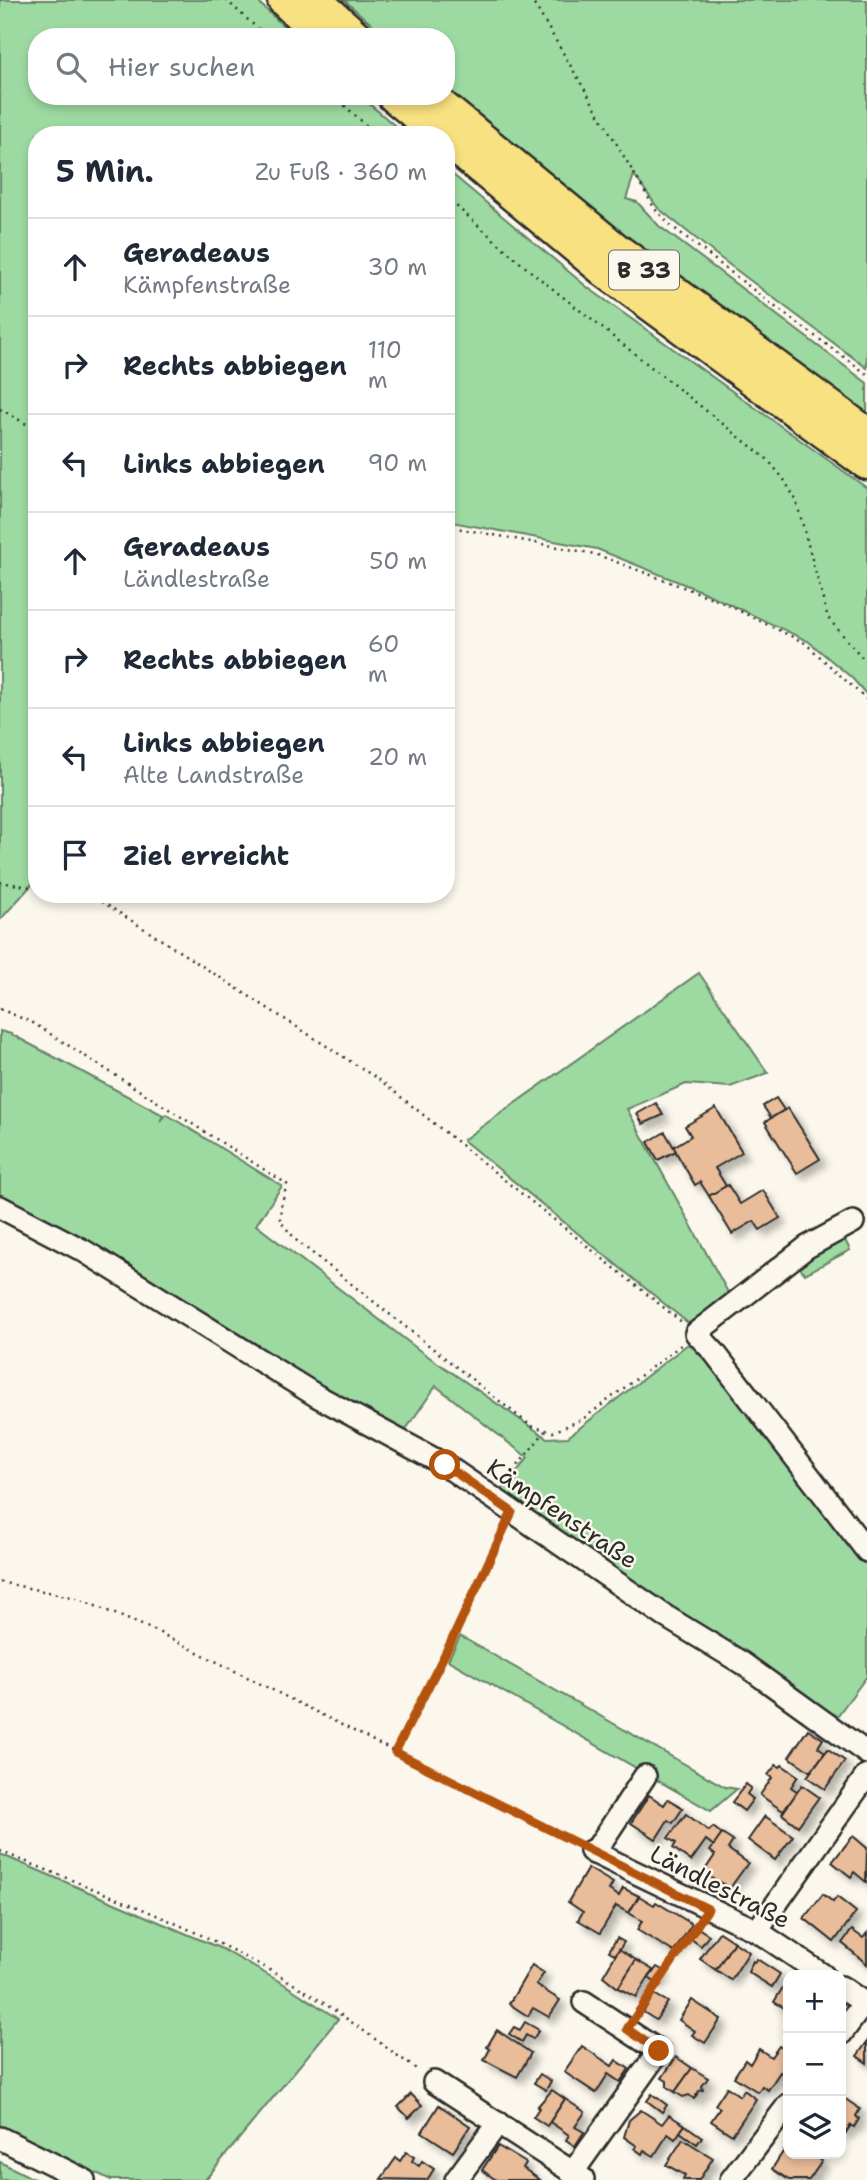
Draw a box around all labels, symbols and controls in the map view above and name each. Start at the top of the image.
search box [28,28,455,105]
icon: search [52,48,90,86]
text: Hier suchen [108,49,255,84]
text: 5 Min. [56,151,154,192]
text: Zu Fuß · 360 m [255,157,427,187]
text: Geradeaus [123,235,270,270]
icon: ahead [56,248,94,286]
road number: B 33 [609,250,679,290]
text: 30 m [368,252,427,282]
text: Kämpfenstraße [123,270,291,300]
text: 110 m [368,335,402,395]
icon: right [56,346,94,384]
text: Rechts abbiegen [123,348,347,383]
icon: left [56,444,94,482]
text: Links abbiegen [123,446,325,481]
text: 90 m [367,448,427,478]
text: Geradeaus [123,529,270,564]
icon: ahead [56,542,94,580]
text: 50 m [369,546,427,576]
text: Ländlestraße [123,564,270,594]
text: 60 m [368,629,399,689]
icon: right [56,640,94,678]
text: Rechts abbiegen [123,642,347,677]
text: Links abbiegen [123,725,325,760]
icon: left [56,738,94,776]
text: 20 m [368,742,427,772]
text: Alte Landstraße [123,760,304,790]
icon: arrive [56,836,94,874]
text: Ziel erreicht [123,838,289,873]
route start [429,1449,460,1480]
street label: Kämpfenstraße [480,1452,644,1576]
street label: Ländlestraße [644,1838,796,1936]
map controls [783,1970,846,2159]
button: + [783,1970,846,2033]
button: − [783,2033,846,2096]
route end [643,2035,674,2066]
button: layers [783,2096,846,2159]

